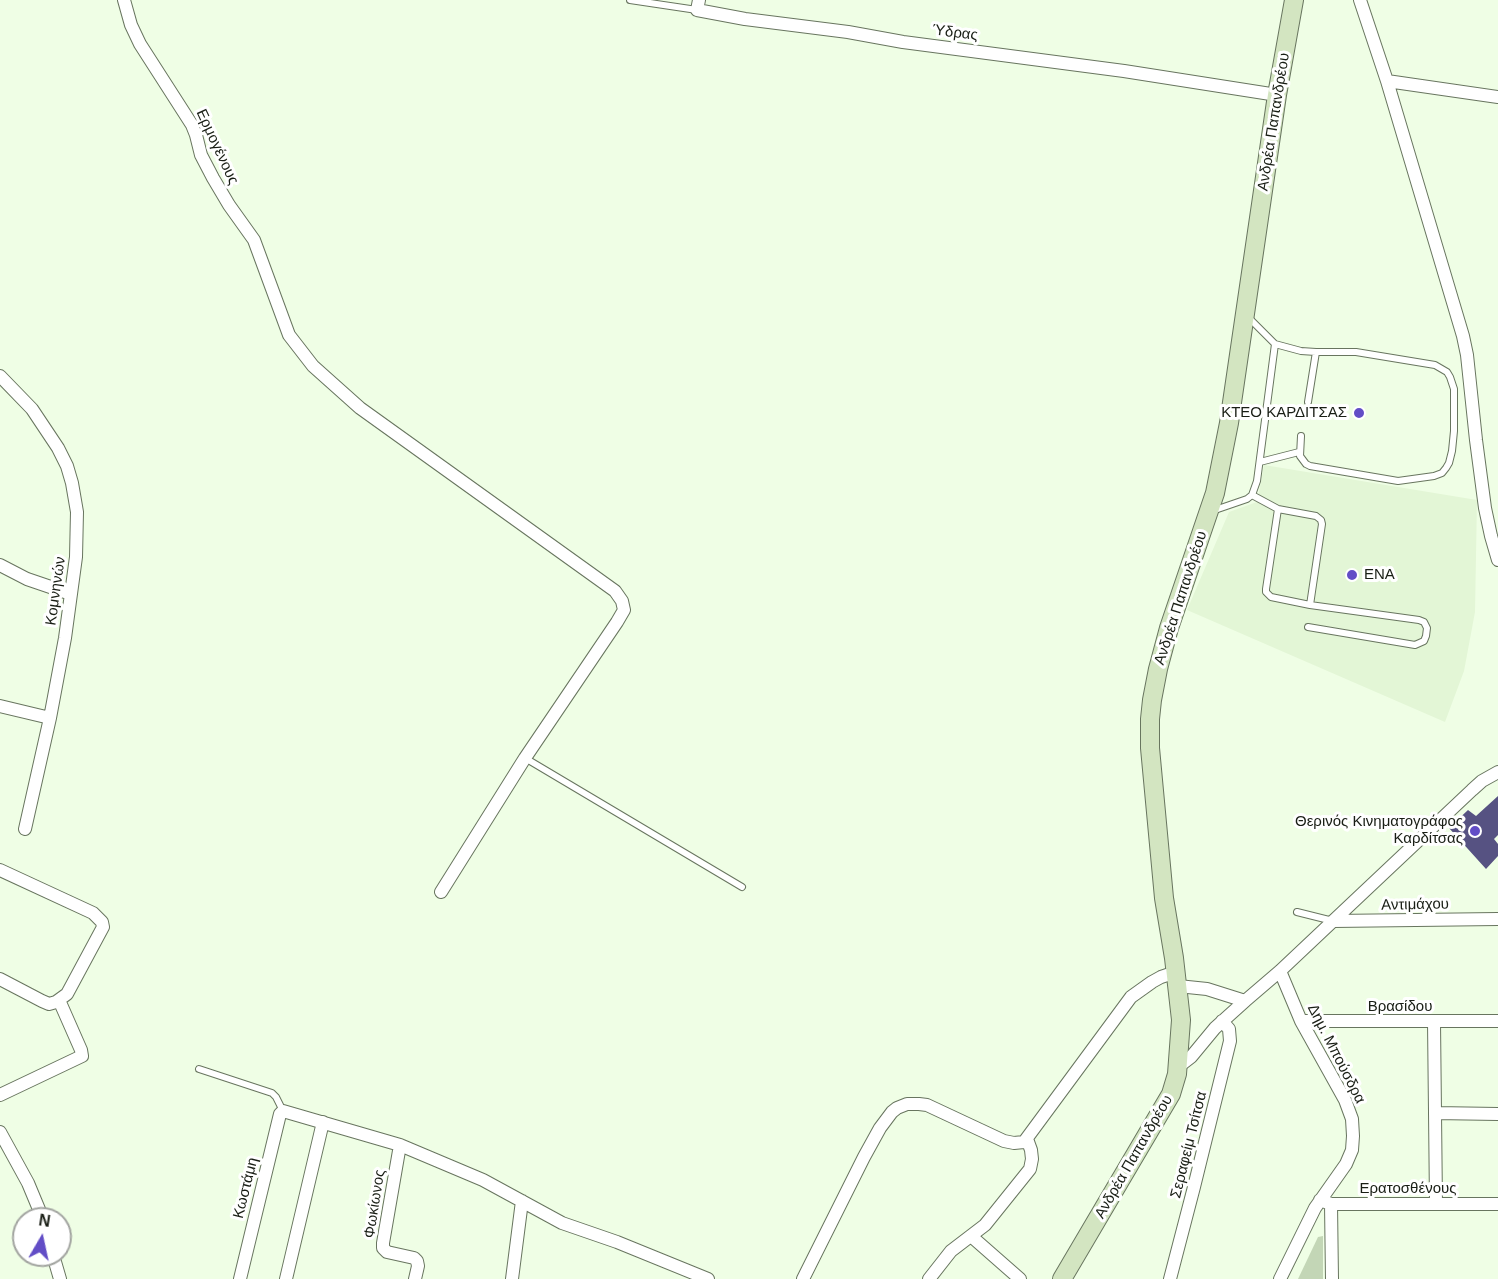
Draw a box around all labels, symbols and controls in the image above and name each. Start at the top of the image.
street label: Ύδρας [931,21,979,45]
street label: Ανδρέα Παπανδρέου [1254,52,1294,192]
street label: Ερμογένους [192,106,242,188]
place label: ΚΤΕΟ ΚΑΡΔΙΤΣΑΣ [1221,404,1347,422]
marker: ΚΤΕΟ ΚΑΡΔΙΤΣΑΣ [1352,406,1366,420]
street label: Ανδρέα Παπανδρέου [1151,529,1211,667]
street label: Κομνηνών [42,555,70,627]
place label: ΕΝΑ [1364,566,1395,584]
marker: ΕΝΑ [1345,568,1359,582]
place label: Θερινός Κινηματογράφος Καρδίτσας [1295,813,1463,848]
marker: Θερινός Κινηματογράφος Καρδίτσας [1468,824,1482,838]
street label: Αντιμάχου [1381,895,1449,915]
street label: Βρασίδου [1368,998,1432,1016]
street label: Δημ. Μπούσδρα [1303,1001,1369,1107]
street label: Σεραφείμ Τσίτσα [1167,1090,1211,1200]
street label: Ανδρέα Παπανδρέου [1091,1092,1177,1222]
street label: Κωστάμη [230,1156,262,1220]
street label: Φωκίωνος [361,1168,389,1240]
street label: Ερατοσθένους [1360,1180,1456,1198]
north arrow [12,1207,72,1267]
text: N [38,1211,52,1230]

